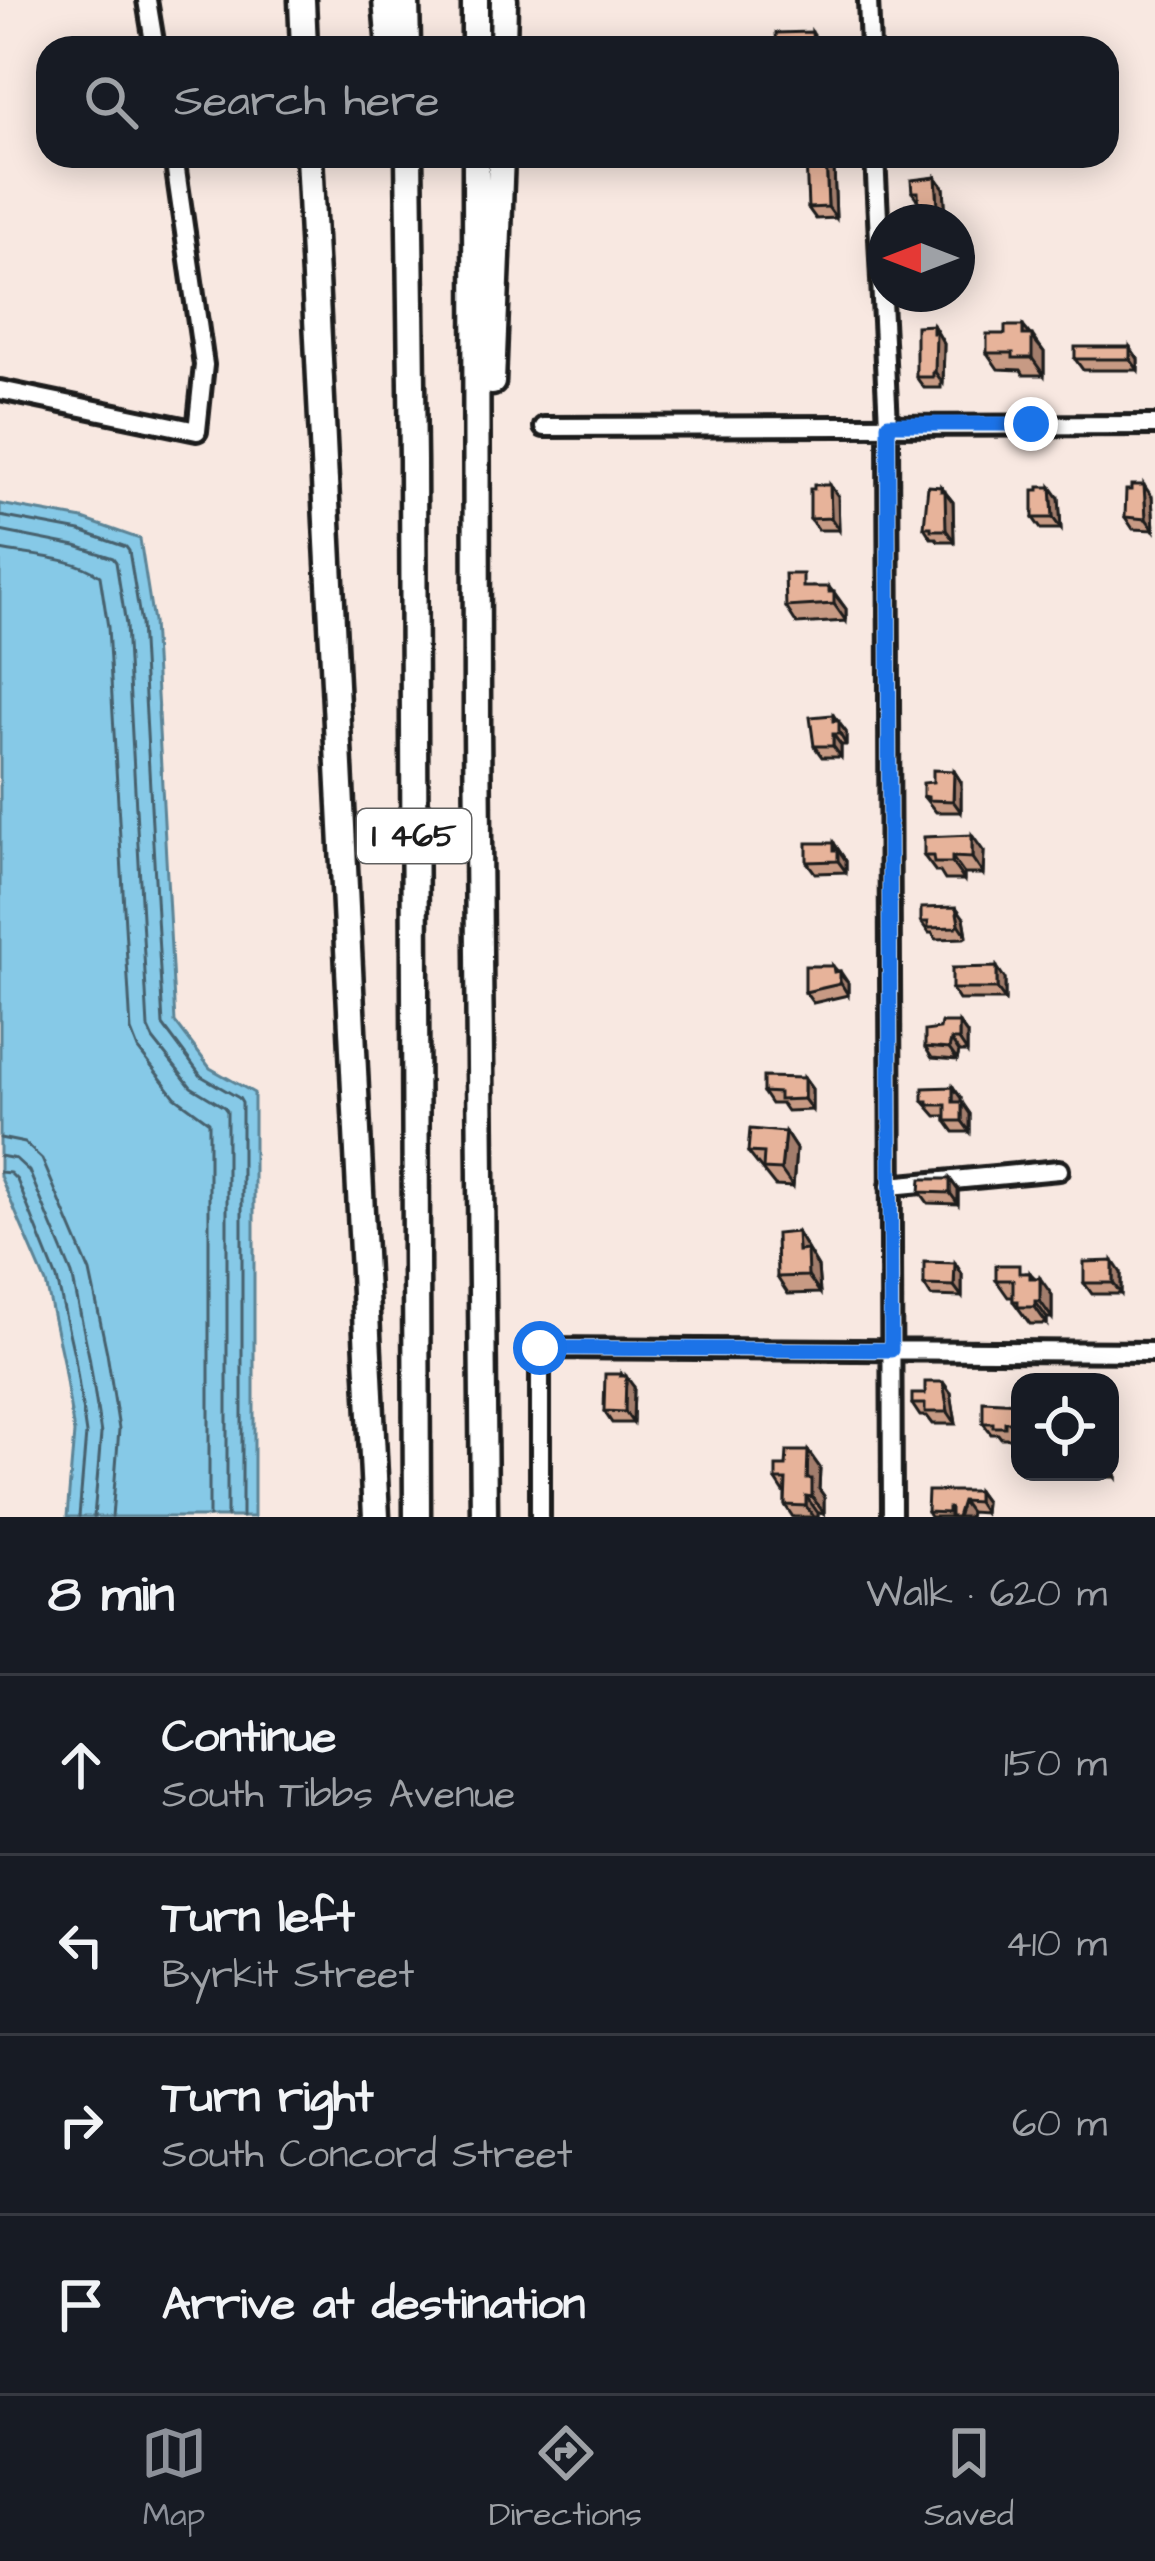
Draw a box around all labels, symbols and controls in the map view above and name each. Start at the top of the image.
search box [36,36,1119,168]
icon: search [78,69,144,135]
text: Search here [174,71,440,133]
north arrow [867,204,975,312]
route end [1004,397,1058,451]
road number: I 465 [357,809,471,863]
route start [513,1321,567,1375]
map controls [1011,1373,1119,1481]
button: locate [1011,1373,1119,1481]
text: 8 min [48,1560,174,1631]
text: Walk · 620 m [866,1568,1107,1622]
text: Continue [162,1707,336,1769]
icon: ahead [48,1732,114,1798]
text: 150 m [1004,1738,1107,1792]
text: South Tibbs Avenue [162,1769,515,1823]
text: Turn left [162,1887,355,1949]
icon: left [48,1912,114,1978]
text: 410 m [1005,1918,1107,1972]
text: Byrkit Street [162,1949,414,2003]
text: Turn right [162,2067,374,2129]
icon: right [48,2092,114,2158]
text: 60 m [1012,2098,1107,2152]
text: South Concord Street [162,2129,573,2183]
icon: arrive [48,2272,114,2338]
text: Arrive at destination [162,2274,585,2336]
tab: Map [141,2420,207,2538]
tab: Directions [489,2420,642,2538]
tab: Saved [924,2420,1014,2538]

